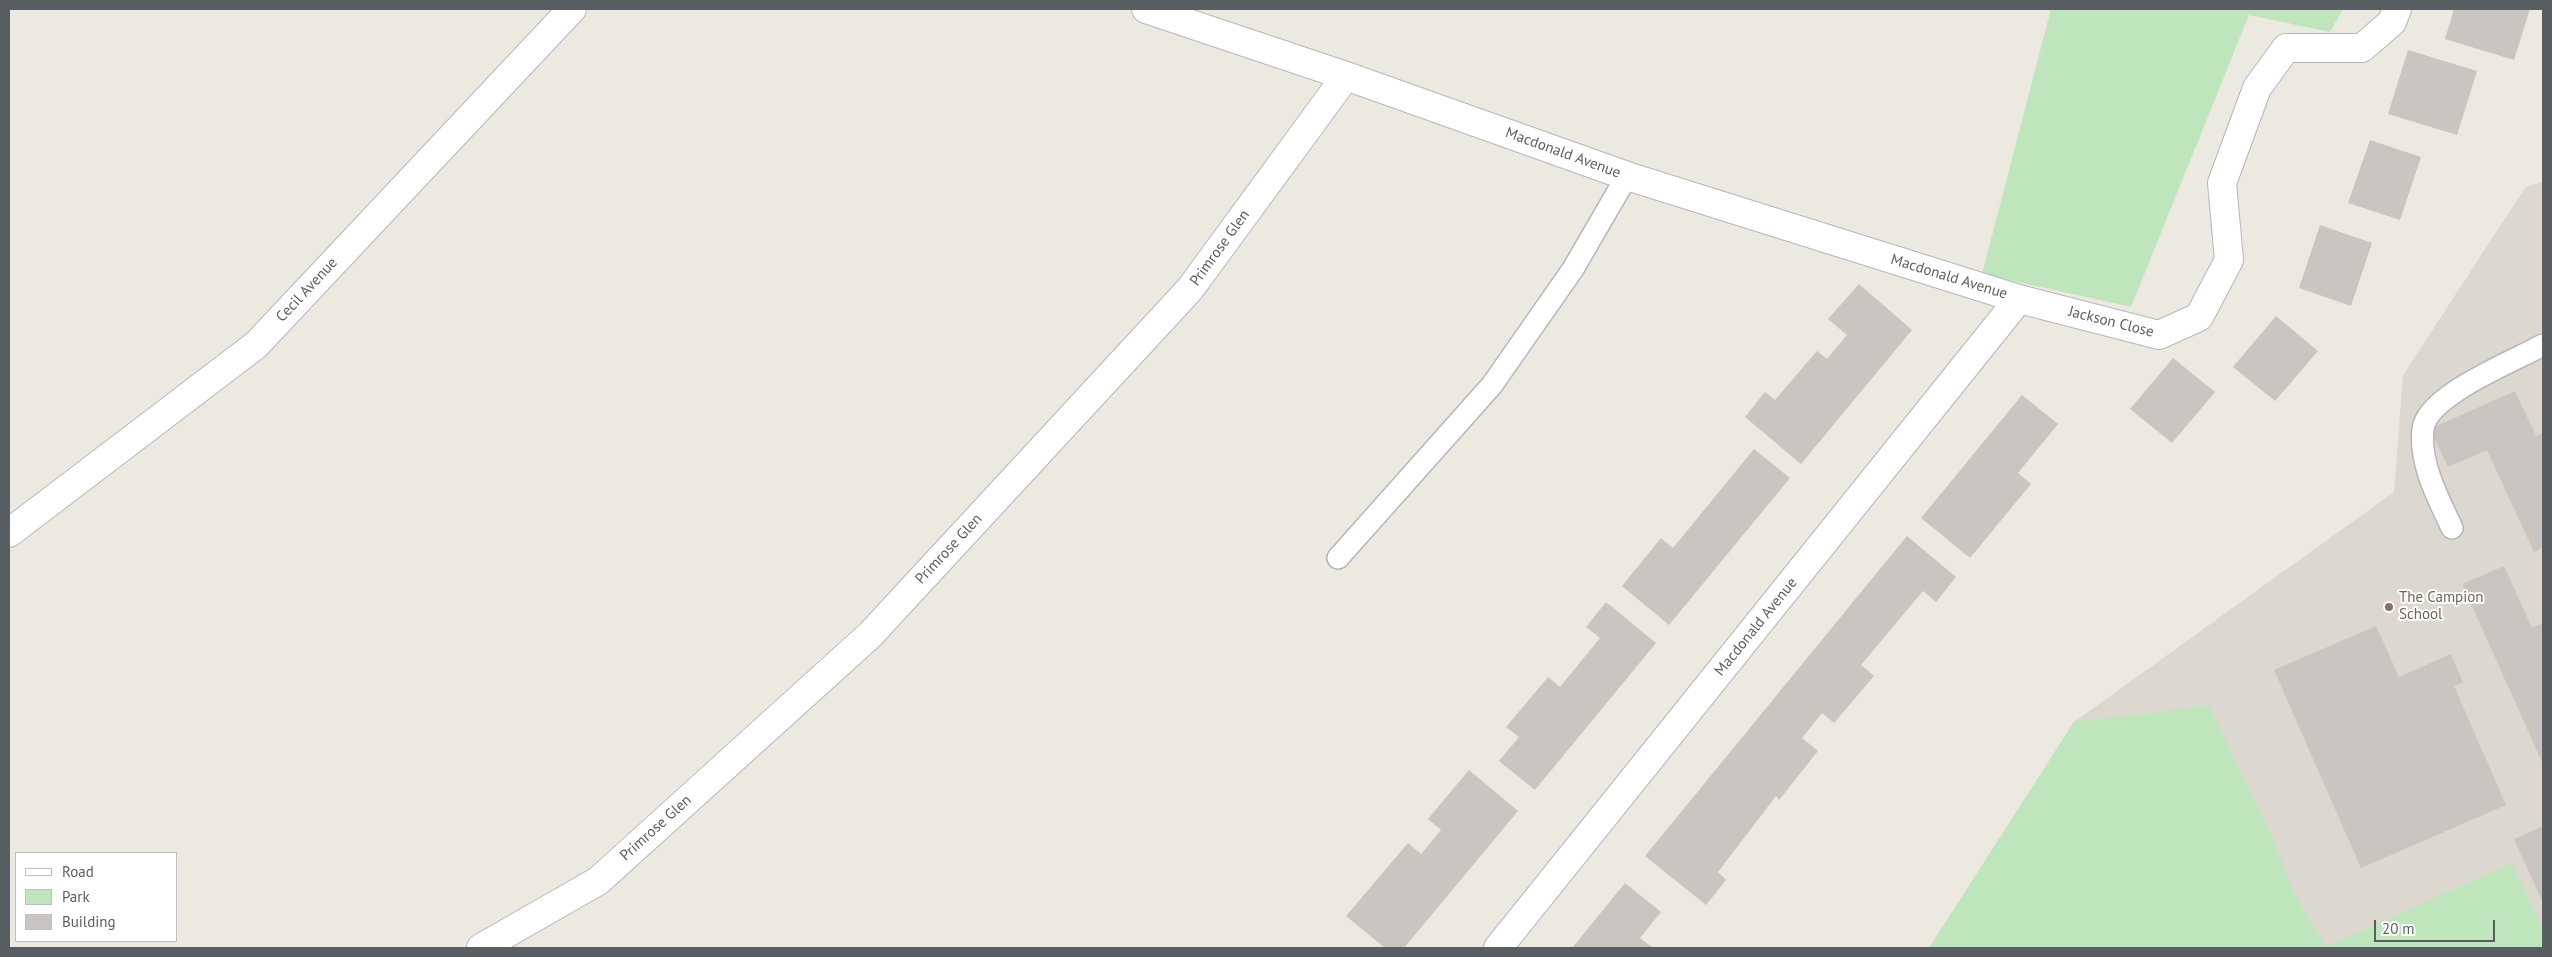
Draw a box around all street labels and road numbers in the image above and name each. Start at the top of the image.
street label: Macdonald Avenue [1503,124,1623,182]
street label: Primrose Glen [1186,206,1254,290]
street label: Macdonald Avenue [1888,251,2010,303]
street label: Cecil Avenue [273,254,341,326]
street label: Jackson Close [2066,303,2156,341]
street label: Primrose Glen [912,510,986,588]
street label: Macdonald Avenue [1711,574,1801,680]
street label: Primrose Glen [617,791,695,865]

